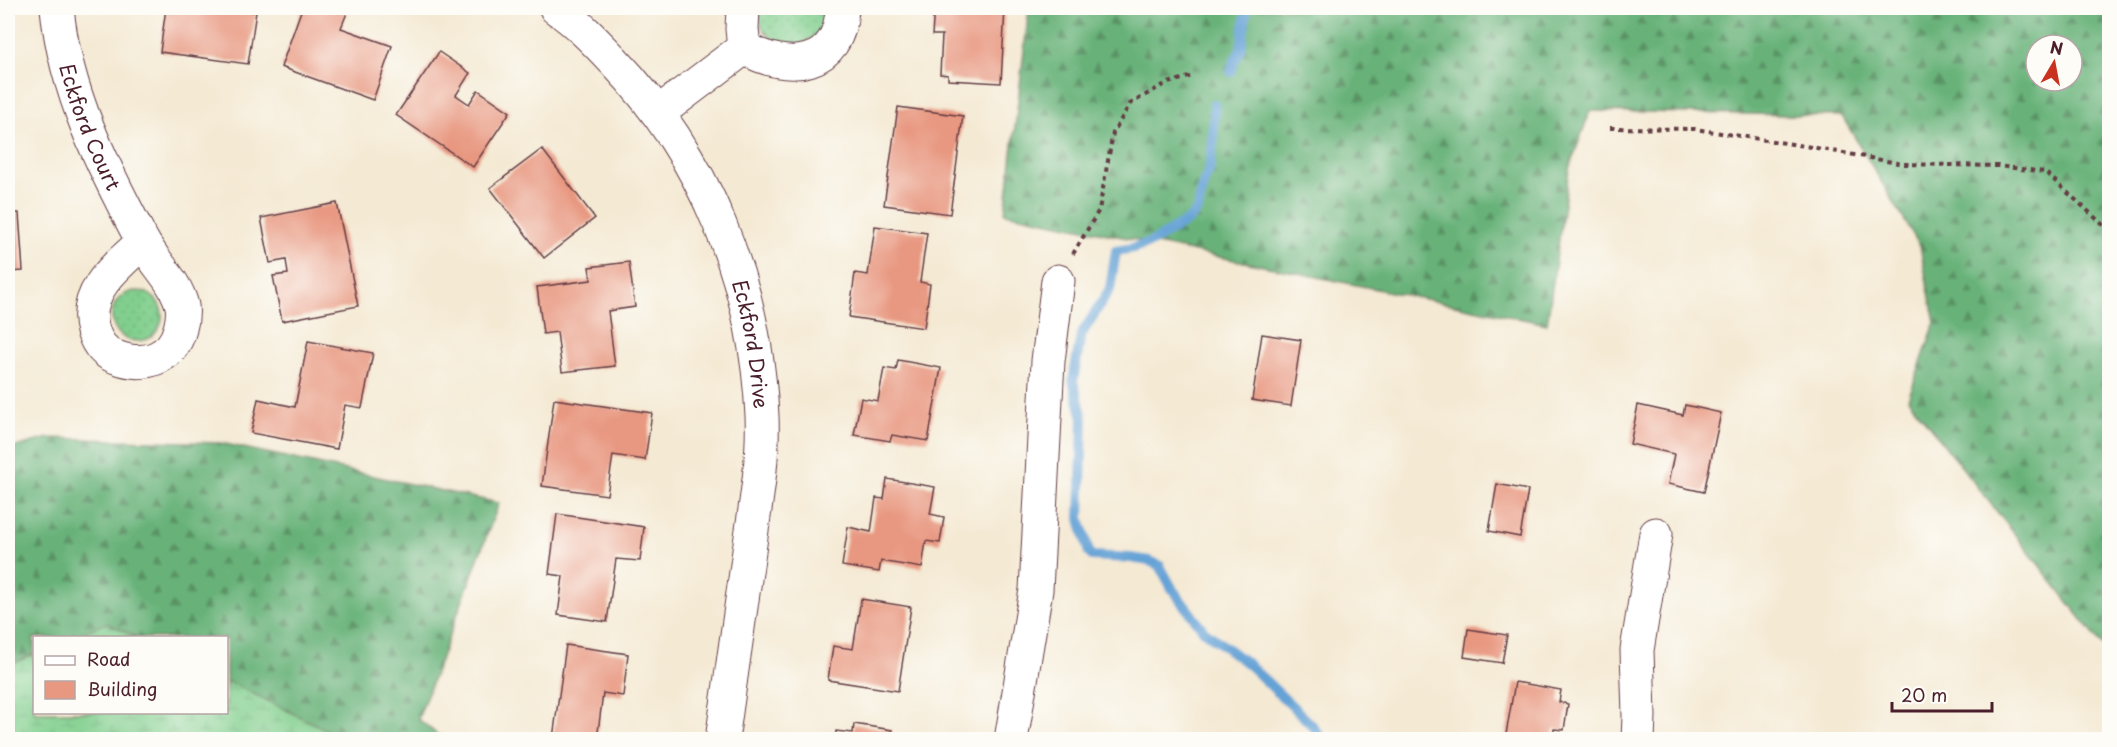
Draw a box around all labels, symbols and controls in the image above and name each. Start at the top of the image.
north arrow [2024,33,2084,93]
text: N [2048,34,2065,60]
street label: Eckford Court [52,60,129,195]
street label: Eckford Drive [725,276,777,410]
legend [33,636,228,714]
text: Road [87,645,131,672]
text: Building [87,675,157,702]
scale bar [1892,675,1992,713]
text: 20 m [1901,681,1947,708]

